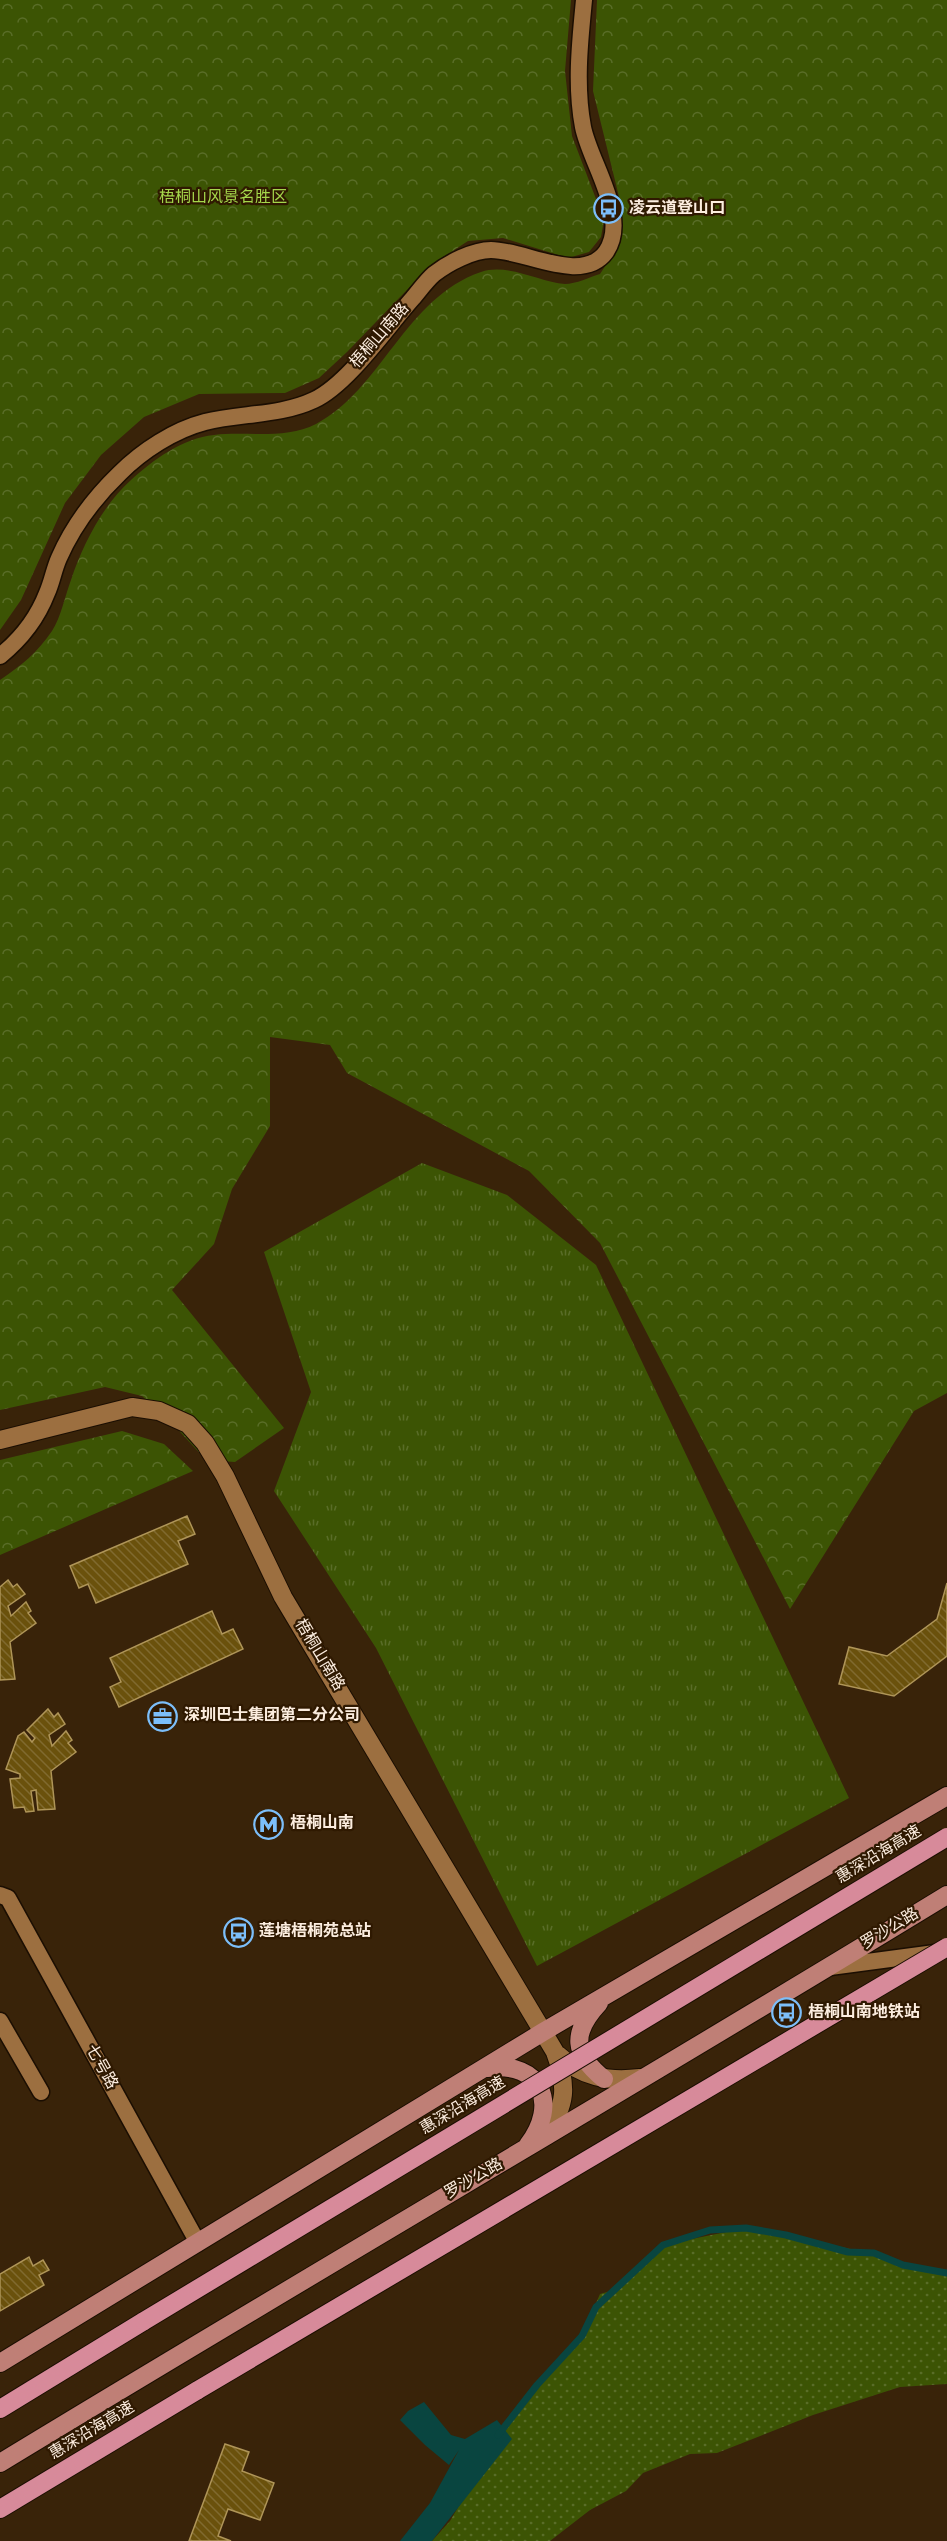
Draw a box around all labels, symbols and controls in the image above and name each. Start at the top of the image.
park label: 梧桐山风景名胜区 [159,188,287,208]
bus stop icon: 凌云道登山口 [592,193,624,225]
place label: 凌云道登山口 [629,199,725,219]
street label: 梧桐山南路 [346,299,414,373]
street label: 梧桐山南路 [290,1616,348,1694]
office icon: 深圳巴士集团第二分公司 [147,1700,179,1732]
place label: 深圳巴士集团第二分公司 [184,1706,360,1726]
metro station icon: 梧桐山南 [253,1808,285,1840]
place label: 梧桐山南 [290,1814,354,1834]
street label: 惠深沿海高速 [833,1822,925,1888]
street label: 罗沙公路 [857,1904,923,1954]
bus stop icon: 莲塘梧桐苑总站 [222,1916,254,1948]
place label: 莲塘梧桐苑总站 [259,1921,371,1942]
bus stop icon: 梧桐山南地铁站 [771,1997,803,2029]
place label: 梧桐山南地铁站 [808,2003,920,2023]
street label: 七号路 [81,2041,121,2093]
street label: 惠深沿海高速 [417,2073,509,2139]
street label: 罗沙公路 [441,2154,507,2204]
street label: 惠深沿海高速 [46,2398,138,2464]

